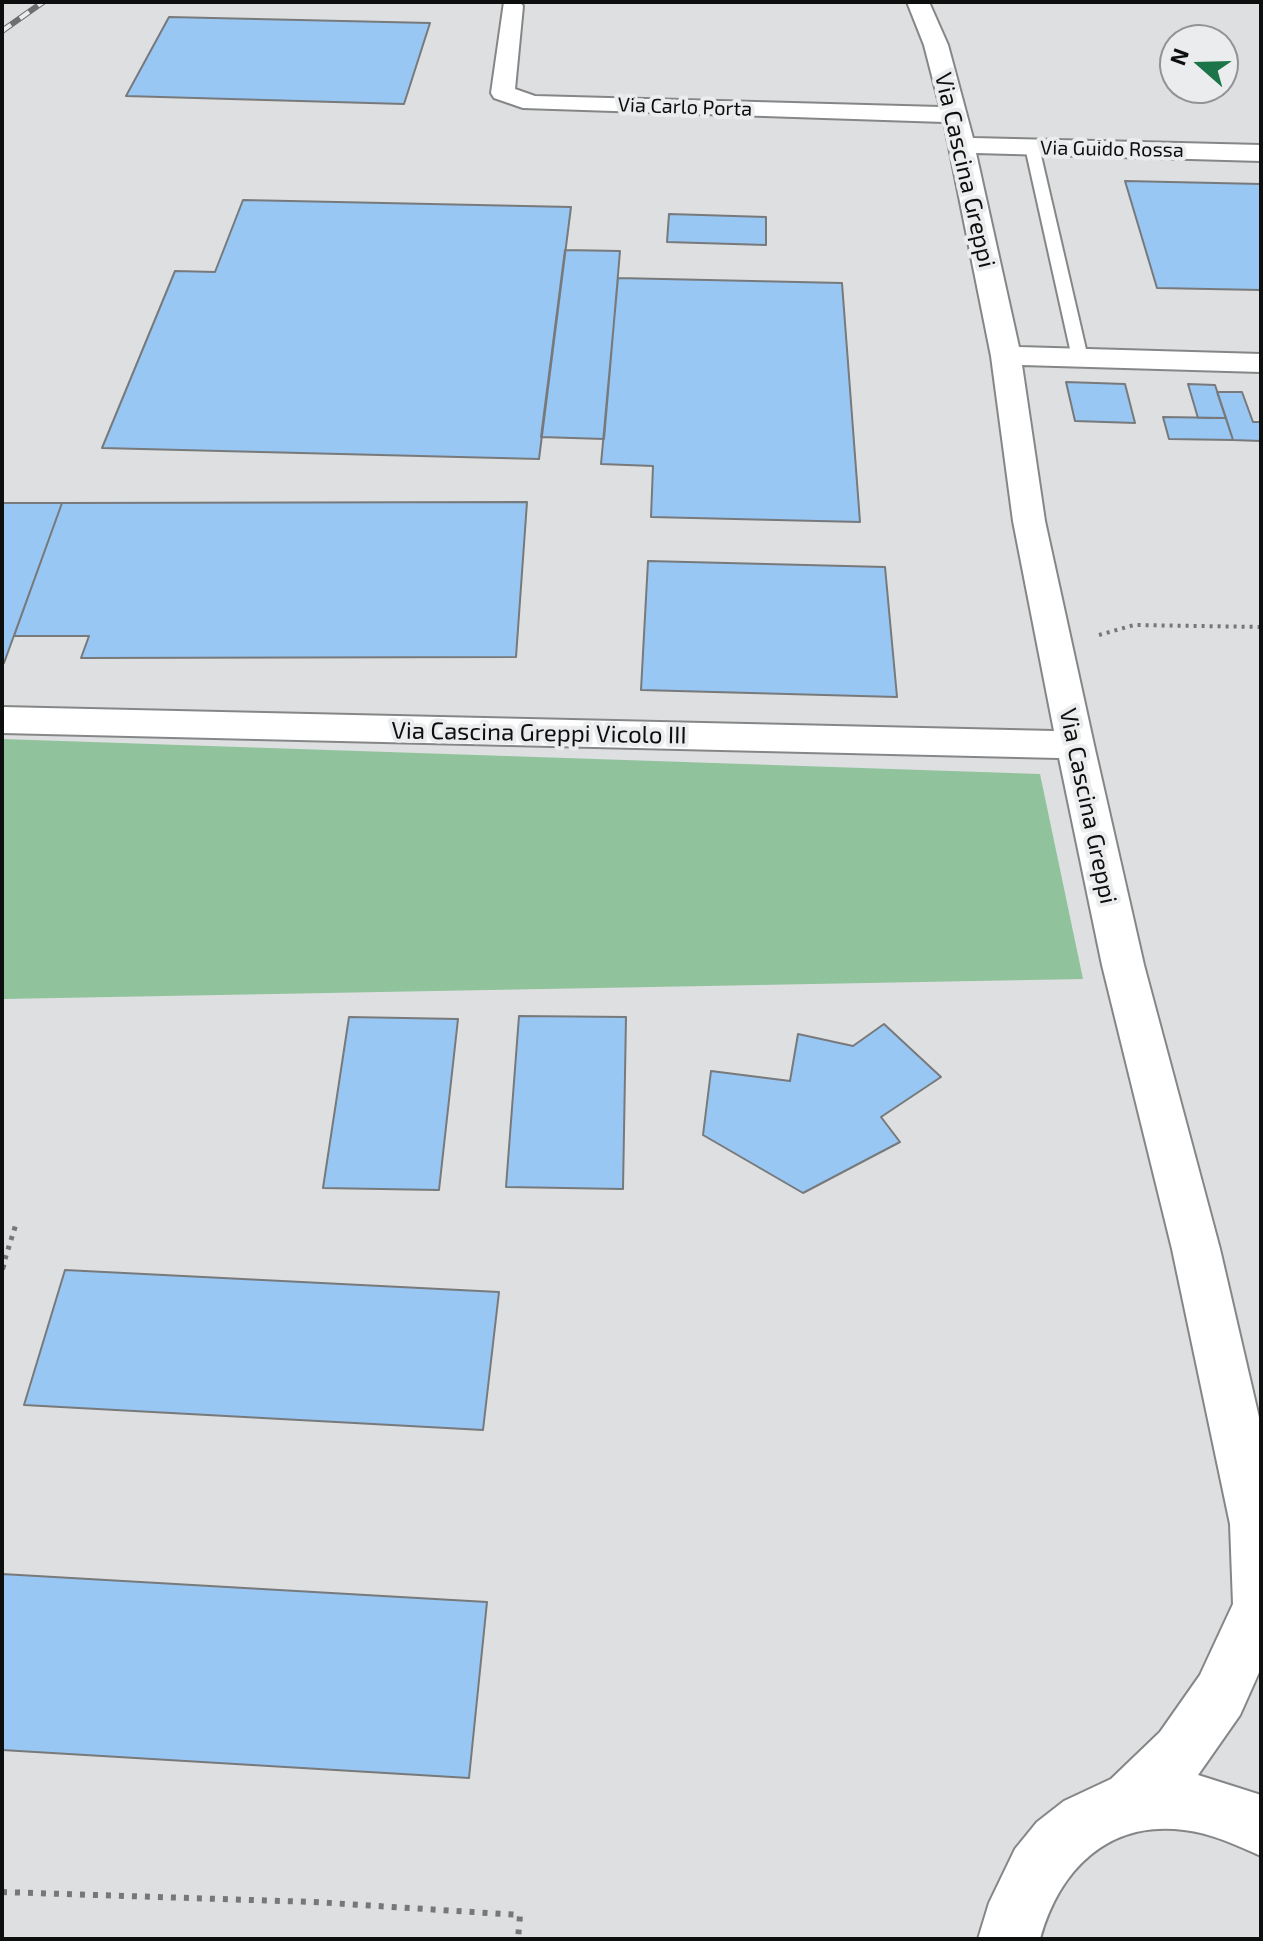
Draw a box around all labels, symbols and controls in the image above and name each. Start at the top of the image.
north arrow [1159,24,1239,104]
text: N [1163,45,1193,68]
street label: Via Cascina Greppi [929,70,1001,270]
street label: Via Carlo Porta [617,93,753,121]
street label: Via Guido Rossa [1040,136,1184,162]
street label: Via Cascina Greppi [1053,706,1123,906]
street label: Via Cascina Greppi Vicolo III [391,716,687,750]

